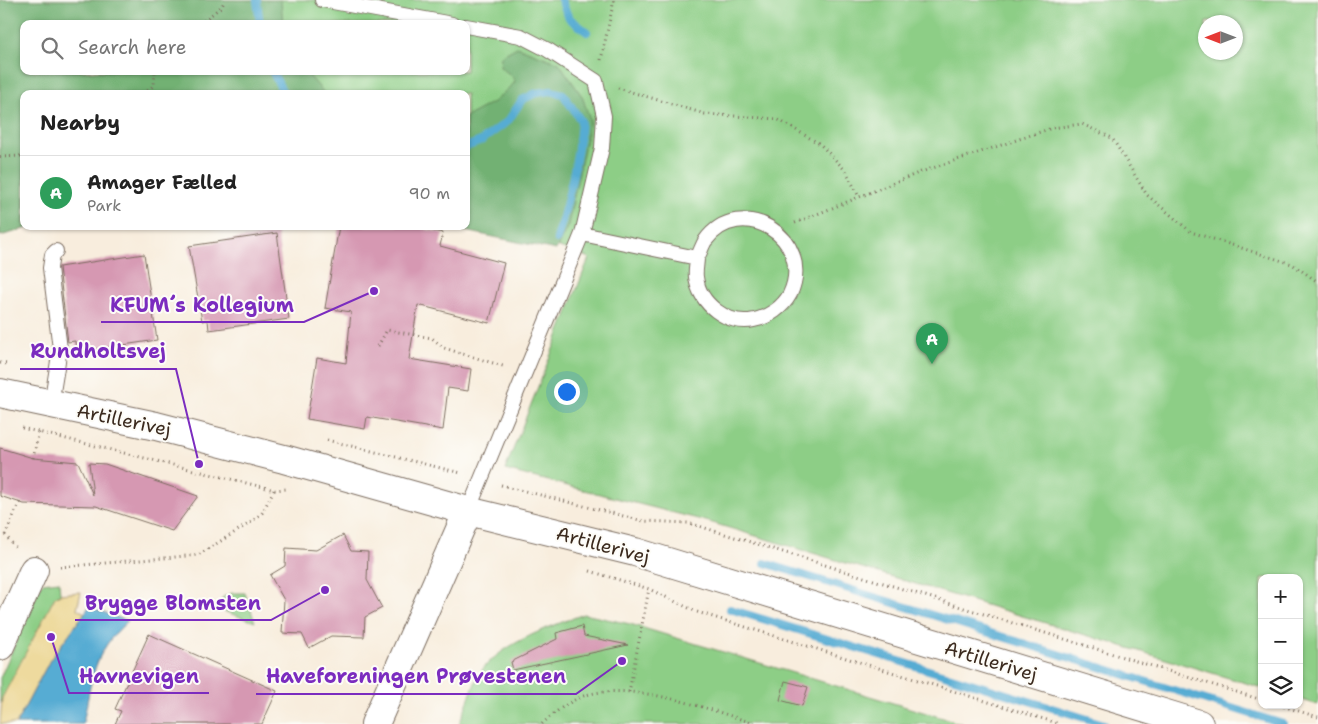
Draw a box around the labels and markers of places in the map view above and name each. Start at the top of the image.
callout: KFUM´s Kollegium [101,287,304,322]
pin: A [916,323,948,364]
callout: Rundholtsvej [20,334,176,369]
callout: Brygge Blomsten [75,585,271,620]
callout: Havnevigen [69,658,209,693]
callout: Haveforeningen Prøvestenen [256,659,576,694]

